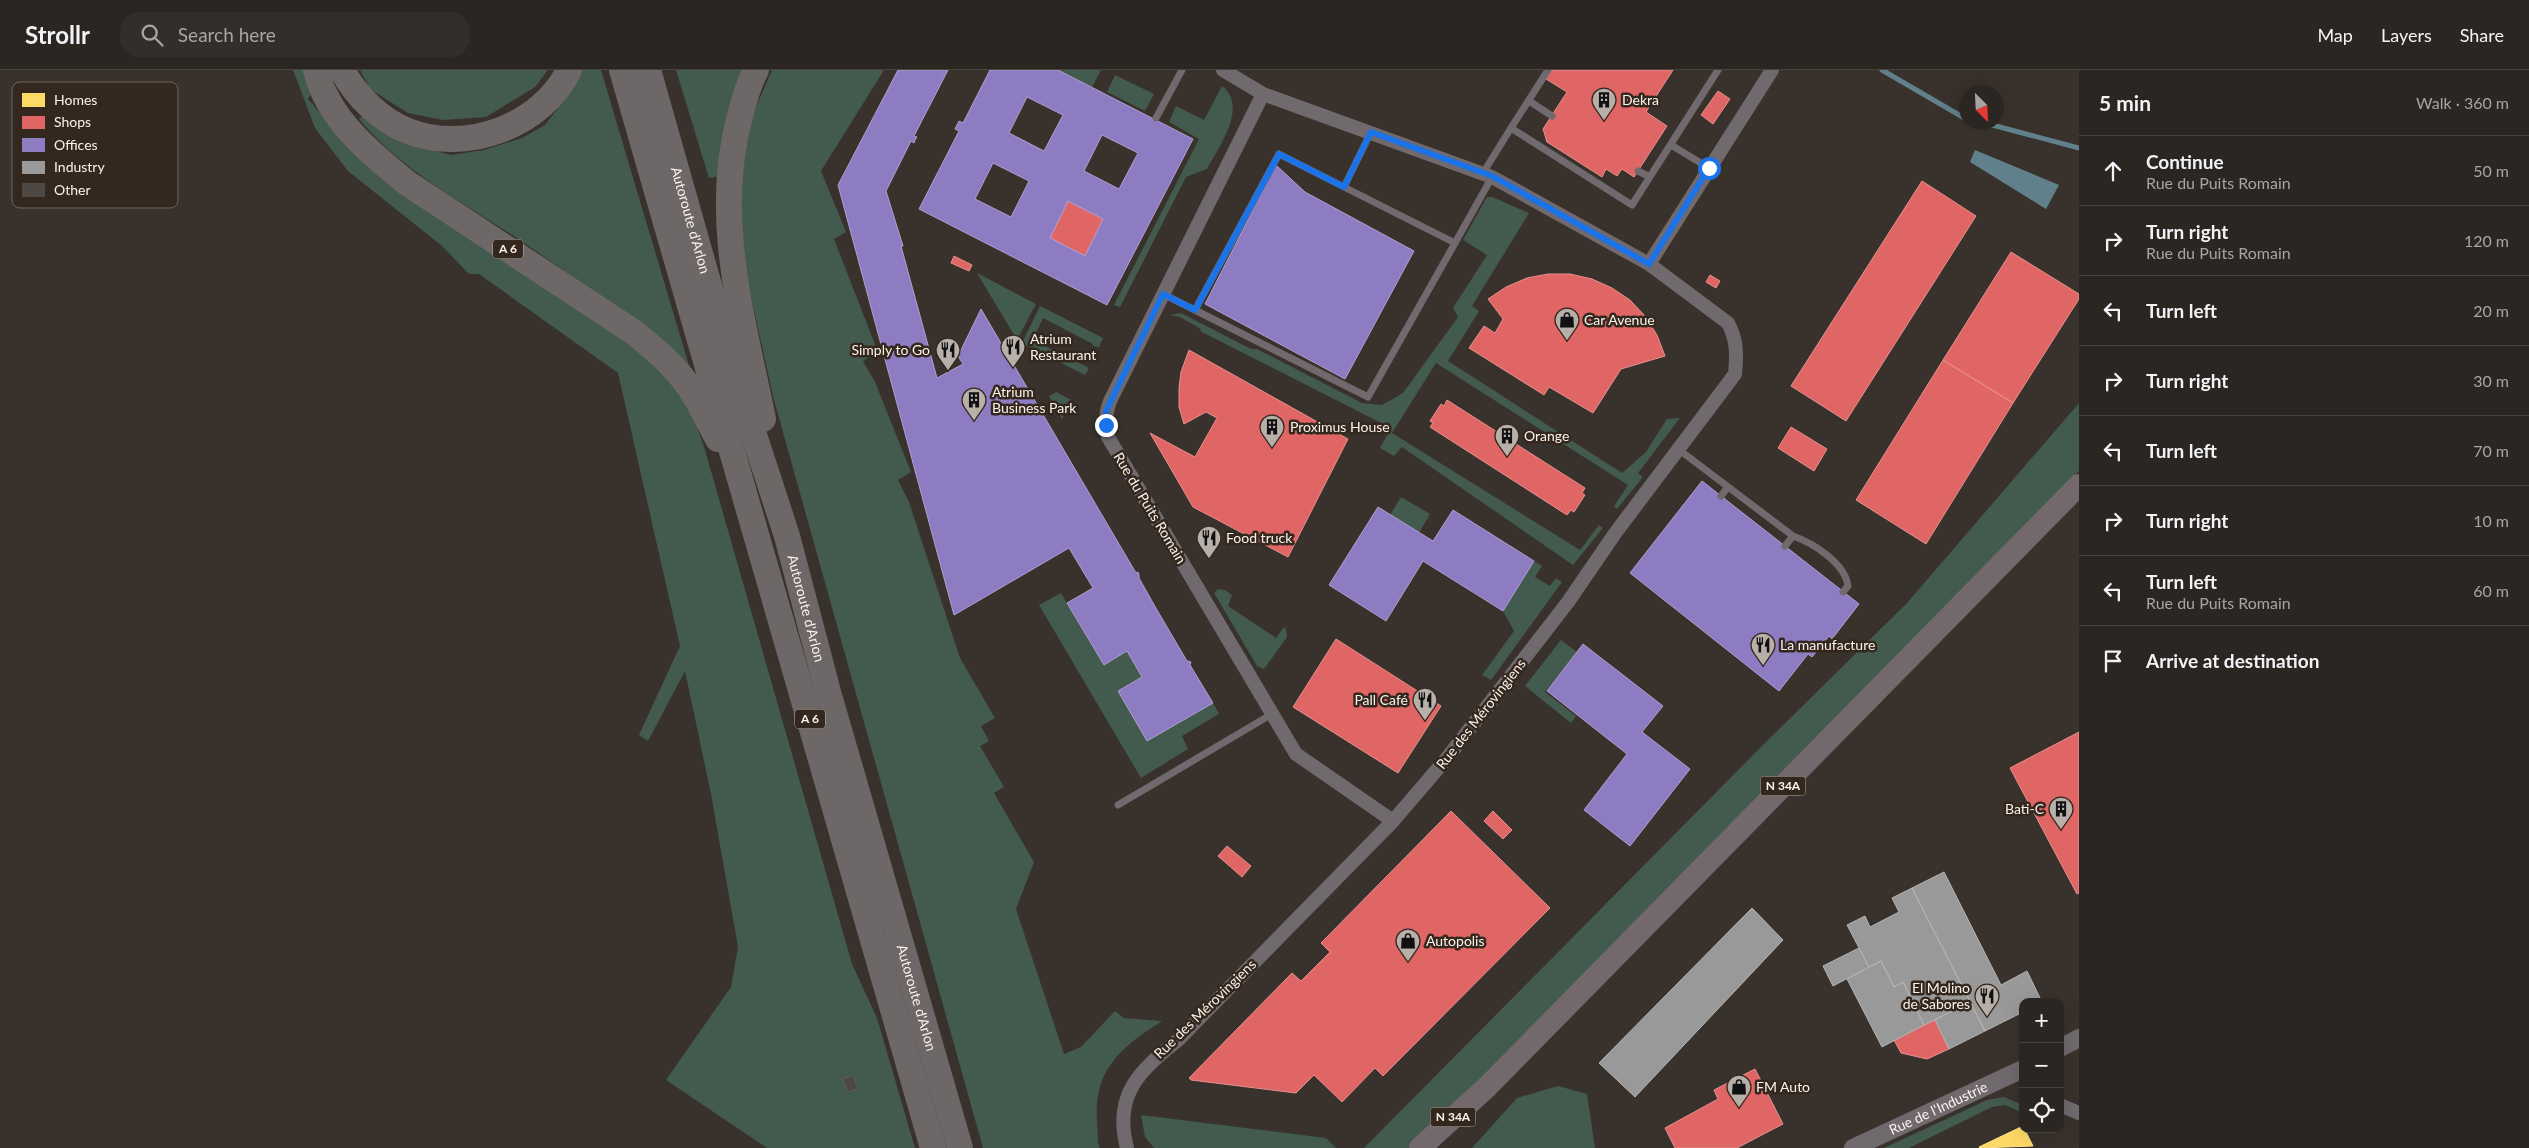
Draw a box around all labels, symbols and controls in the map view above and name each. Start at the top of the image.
search box [120,12,470,57]
text: Strollr [25,20,90,49]
icon: search [138,21,166,49]
text: Search here [178,23,276,46]
text: Map [2317,24,2353,46]
text: Layers [2381,24,2432,46]
text: Share [2460,24,2504,46]
legend [12,82,178,208]
north arrow [1959,85,2004,130]
building icon: Dekra [1591,87,1617,121]
text: 5 min [2099,90,2151,115]
text: Homes [54,91,97,108]
place label: Dekra [1622,91,1659,108]
text: Walk · 360 m [2416,93,2509,112]
text: Shops [54,113,91,130]
text: Offices [54,136,98,153]
text: Continue [2146,150,2224,173]
route start [1698,157,1721,180]
icon: ahead [2099,157,2127,185]
text: Industry [54,158,105,175]
text: 50 m [2473,161,2509,180]
street label: Autoroute d'Arlon [668,165,714,275]
text: Rue du Puits Romain [2146,173,2291,192]
text: Other [54,181,91,198]
text: Turn right [2146,220,2228,243]
icon: right [2099,227,2127,255]
text: 120 m [2464,231,2509,250]
road number: A 6 [493,240,523,258]
text: Rue du Puits Romain [2146,243,2291,262]
icon: left [2099,297,2127,325]
text: Turn left [2146,299,2217,322]
text: 20 m [2473,301,2509,320]
shop icon: Car Avenue [1554,307,1580,341]
place label: Car Avenue [1584,311,1655,328]
place label: Atrium Restaurant [1030,330,1096,363]
restaurant icon: Atrium Restaurant [1000,334,1026,368]
restaurant icon: Simply to Go [935,337,961,371]
place label: Simply to Go [851,341,930,358]
icon: right [2099,367,2127,395]
text: Turn right [2146,369,2228,392]
text: 30 m [2473,371,2509,390]
place label: Atrium Business Park [992,383,1077,416]
building icon: Atrium Business Park [961,387,987,421]
route end [1095,414,1118,437]
building icon: Proximus House [1259,414,1285,448]
place label: Proximus House [1290,418,1390,435]
building icon: Orange [1494,423,1520,457]
place label: Orange [1524,427,1569,444]
icon: left [2099,437,2127,465]
text: Turn left [2146,439,2217,462]
text: 70 m [2473,441,2509,460]
street label: Rue du Puits Romain [1111,449,1190,566]
icon: right [2099,507,2127,535]
text: Turn right [2146,509,2228,532]
text: 10 m [2473,511,2509,530]
restaurant icon: Food truck [1196,525,1222,559]
place label: Food truck [1226,529,1293,546]
street label: Autoroute d'Arlon [784,553,829,663]
text: Turn left [2146,570,2217,593]
icon: left [2099,577,2127,605]
text: 60 m [2473,581,2509,600]
text: Rue du Puits Romain [2146,593,2291,612]
restaurant icon: La manufacture [1750,632,1776,666]
place label: La manufacture [1780,636,1875,653]
icon: arrive [2099,647,2127,675]
text: Arrive at destination [2146,649,2319,672]
street label: Rue des Mérovingiens [1432,655,1529,772]
restaurant icon: Pall Café [1412,687,1438,721]
place label: Pall Café [1354,691,1408,708]
road number: A 6 [795,710,825,729]
road number: N 34A [1760,776,1806,796]
building icon: Bati-C [2048,796,2074,830]
place label: Bati-C [2005,800,2045,817]
shop icon: Autopolis [1395,928,1421,962]
place label: Autopolis [1426,932,1485,949]
street label: Autoroute d'Arlon [894,942,940,1053]
street label: Rue des Mérovingiens [1150,956,1259,1062]
place label: El Molino de Sabores [1903,979,1970,1012]
restaurant icon: El Molino de Sabores [1974,983,2000,1017]
map controls [2019,998,2064,1133]
button: + [2019,998,2064,1043]
button: − [2019,1043,2064,1088]
shop icon: FM Auto [1726,1074,1752,1108]
place label: FM Auto [1756,1078,1810,1095]
street label: Rue de l'Industrie [1886,1078,1990,1138]
button: locate [2019,1088,2064,1133]
road number: N 34A [1430,1108,1476,1126]

